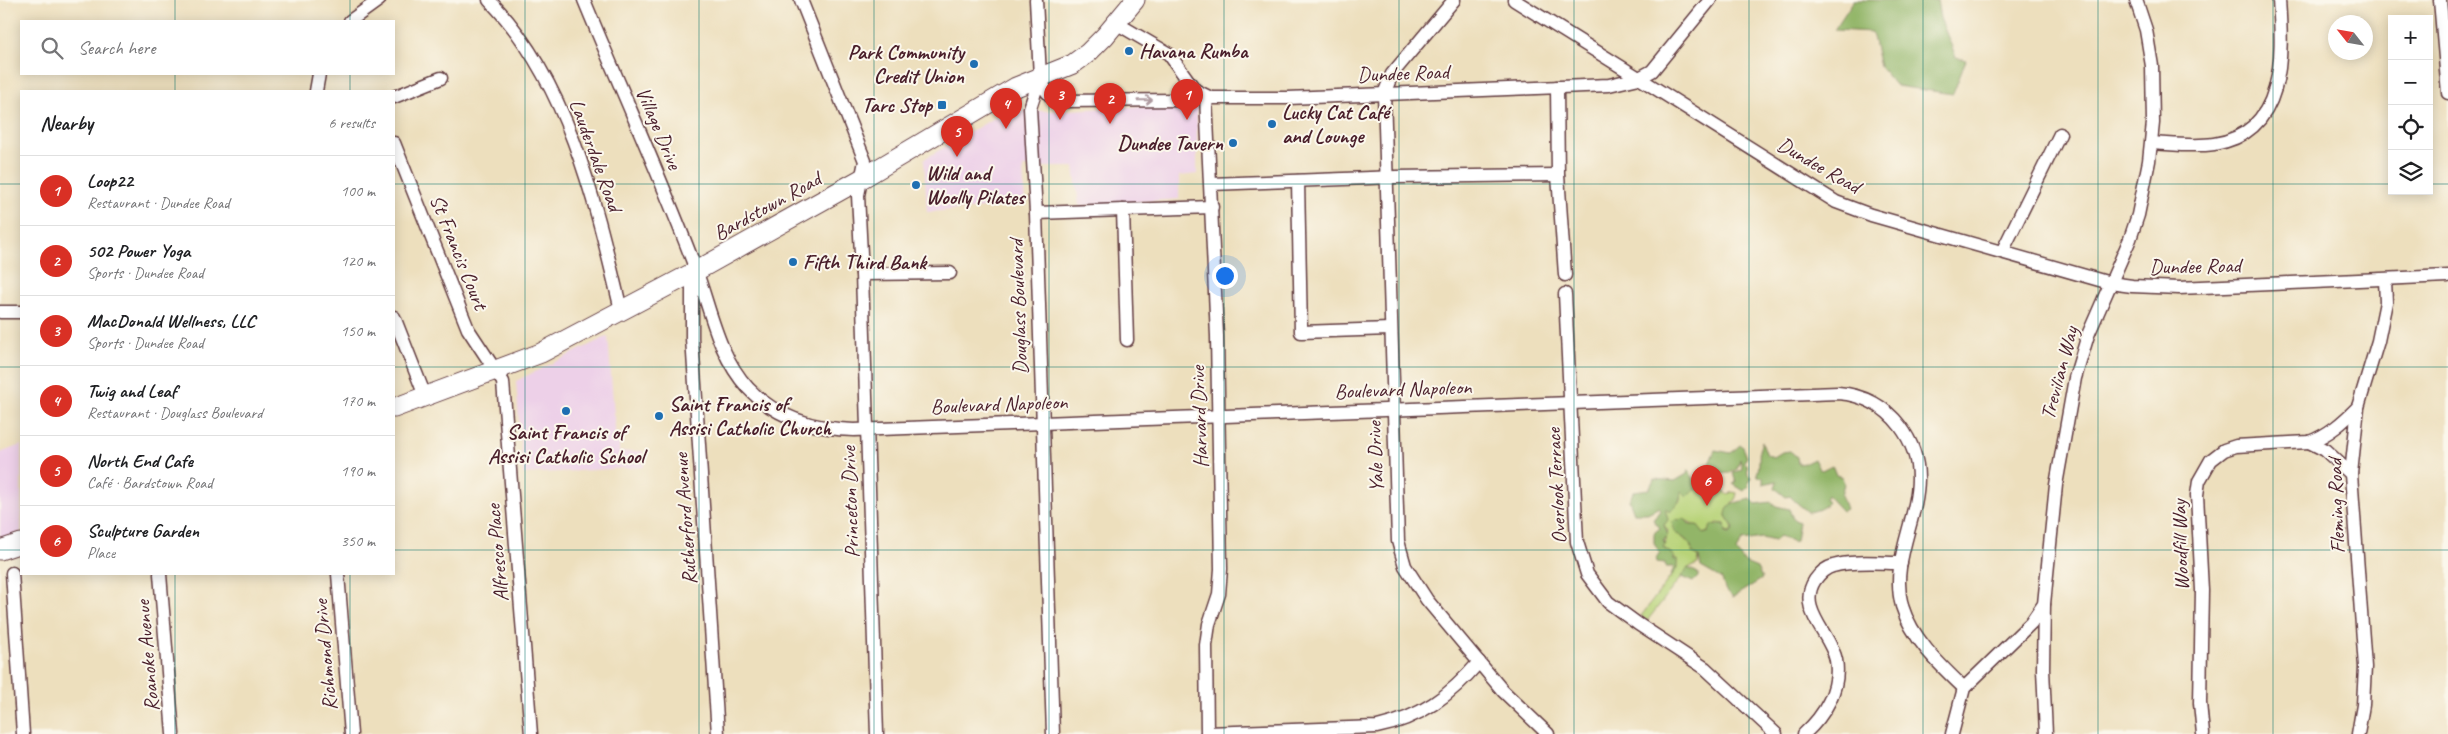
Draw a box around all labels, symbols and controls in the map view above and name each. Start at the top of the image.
north arrow [2328,15,2373,60]
map controls [2388,15,2433,195]
button: + [2388,15,2433,60]
search box [20,20,395,75]
icon: search [38,34,66,62]
text: Search here [78,36,155,60]
place label: Havana Rumba [1139,38,1249,64]
place label: Park Community Credit Union [848,39,966,89]
marker: Havana Rumba [1123,45,1135,57]
marker: Park Community Credit Union [968,58,980,70]
street label: Dundee Road [1357,58,1453,88]
button: − [2388,60,2433,105]
pin: 3 [1044,79,1076,120]
pin: 1 [1171,79,1203,120]
street label: Village Drive [630,83,688,174]
pin: 2 [1094,83,1126,124]
pin: 4 [990,88,1022,129]
place label: Tarc Stop [862,92,934,118]
street label: Lauderdale Road [564,95,630,218]
one-way arrow [1137,95,1153,105]
marker: Tarc Stop [936,99,948,111]
place label: Lucky Cat Café and Lounge [1282,99,1392,149]
button: locate [2388,105,2433,150]
text: Nearby [40,110,93,136]
text: 6 results [328,113,375,133]
pin: 5 [941,116,973,157]
marker: Lucky Cat Café and Lounge [1266,118,1278,130]
place label: Dundee Tavern [1117,130,1223,156]
street label: Dundee Road [1773,131,1868,201]
marker: Dundee Tavern [1227,137,1239,149]
button: layers [2388,150,2433,195]
place label: Wild and Woolly Pilates [926,160,1027,210]
street label: Bardstown Road [709,164,829,246]
text: Loop22 [87,169,133,193]
marker: Wild and Woolly Pilates [910,179,922,191]
text: 1 [52,181,60,201]
text: 100 m [341,181,375,201]
street label: St Francis Court [424,191,495,315]
text: Restaurant · Dundee Road [87,193,229,213]
street label: Douglass Boulevard [1003,235,1033,375]
text: 502 Power Yoga [87,239,190,263]
place label: Fifth Third Bank [803,249,928,275]
text: 2 [52,251,60,271]
text: 120 m [341,251,375,271]
street label: Dundee Road [2149,252,2245,280]
marker: Fifth Third Bank [787,256,799,268]
text: Sports · Dundee Road [87,263,203,283]
your location [1212,263,1238,289]
text: MacDonald Wellness, LLC [87,309,255,333]
text: 3 [52,321,60,341]
text: 150 m [341,321,375,341]
street label: Trevilian Way [2034,322,2084,422]
text: Sports · Dundee Road [87,333,203,353]
street label: Harvard Drive [1184,363,1214,469]
street label: Boulevard Napoleon [1334,374,1473,404]
text: Twig and Leaf [87,379,176,403]
street label: Boulevard Napoleon [930,389,1069,419]
text: 4 [52,391,60,411]
text: 170 m [341,391,375,411]
place label: Saint Francis of Assisi Catholic Church [669,391,832,441]
text: Restaurant · Douglass Boulevard [87,403,263,423]
marker: Saint Francis of Assisi Catholic School [560,405,572,417]
marker: Saint Francis of Assisi Catholic Church [653,410,665,422]
place label: Saint Francis of Assisi Catholic School [488,419,648,469]
street label: Yale Drive [1361,419,1389,493]
street label: Overlook Terrace [1540,426,1572,545]
street label: Princeton Drive [835,444,865,558]
text: North End Cafe [87,449,193,473]
street label: Rutherford Avenue [667,451,703,586]
street label: Fleming Road [2321,454,2351,554]
text: 5 [53,461,59,481]
text: 190 m [341,461,375,481]
pin: 6 [1691,465,1723,506]
text: Café · Bardstown Road [87,473,213,493]
street label: Woodfill Way [2165,497,2195,591]
street label: Alfresco Place [480,501,514,603]
text: Sculpture Garden [87,519,199,543]
text: 6 [52,531,60,551]
text: 350 m [341,531,375,551]
text: Place [87,543,115,563]
street label: Richmond Drive [307,596,343,712]
street label: Roanoke Avenue [129,597,165,713]

